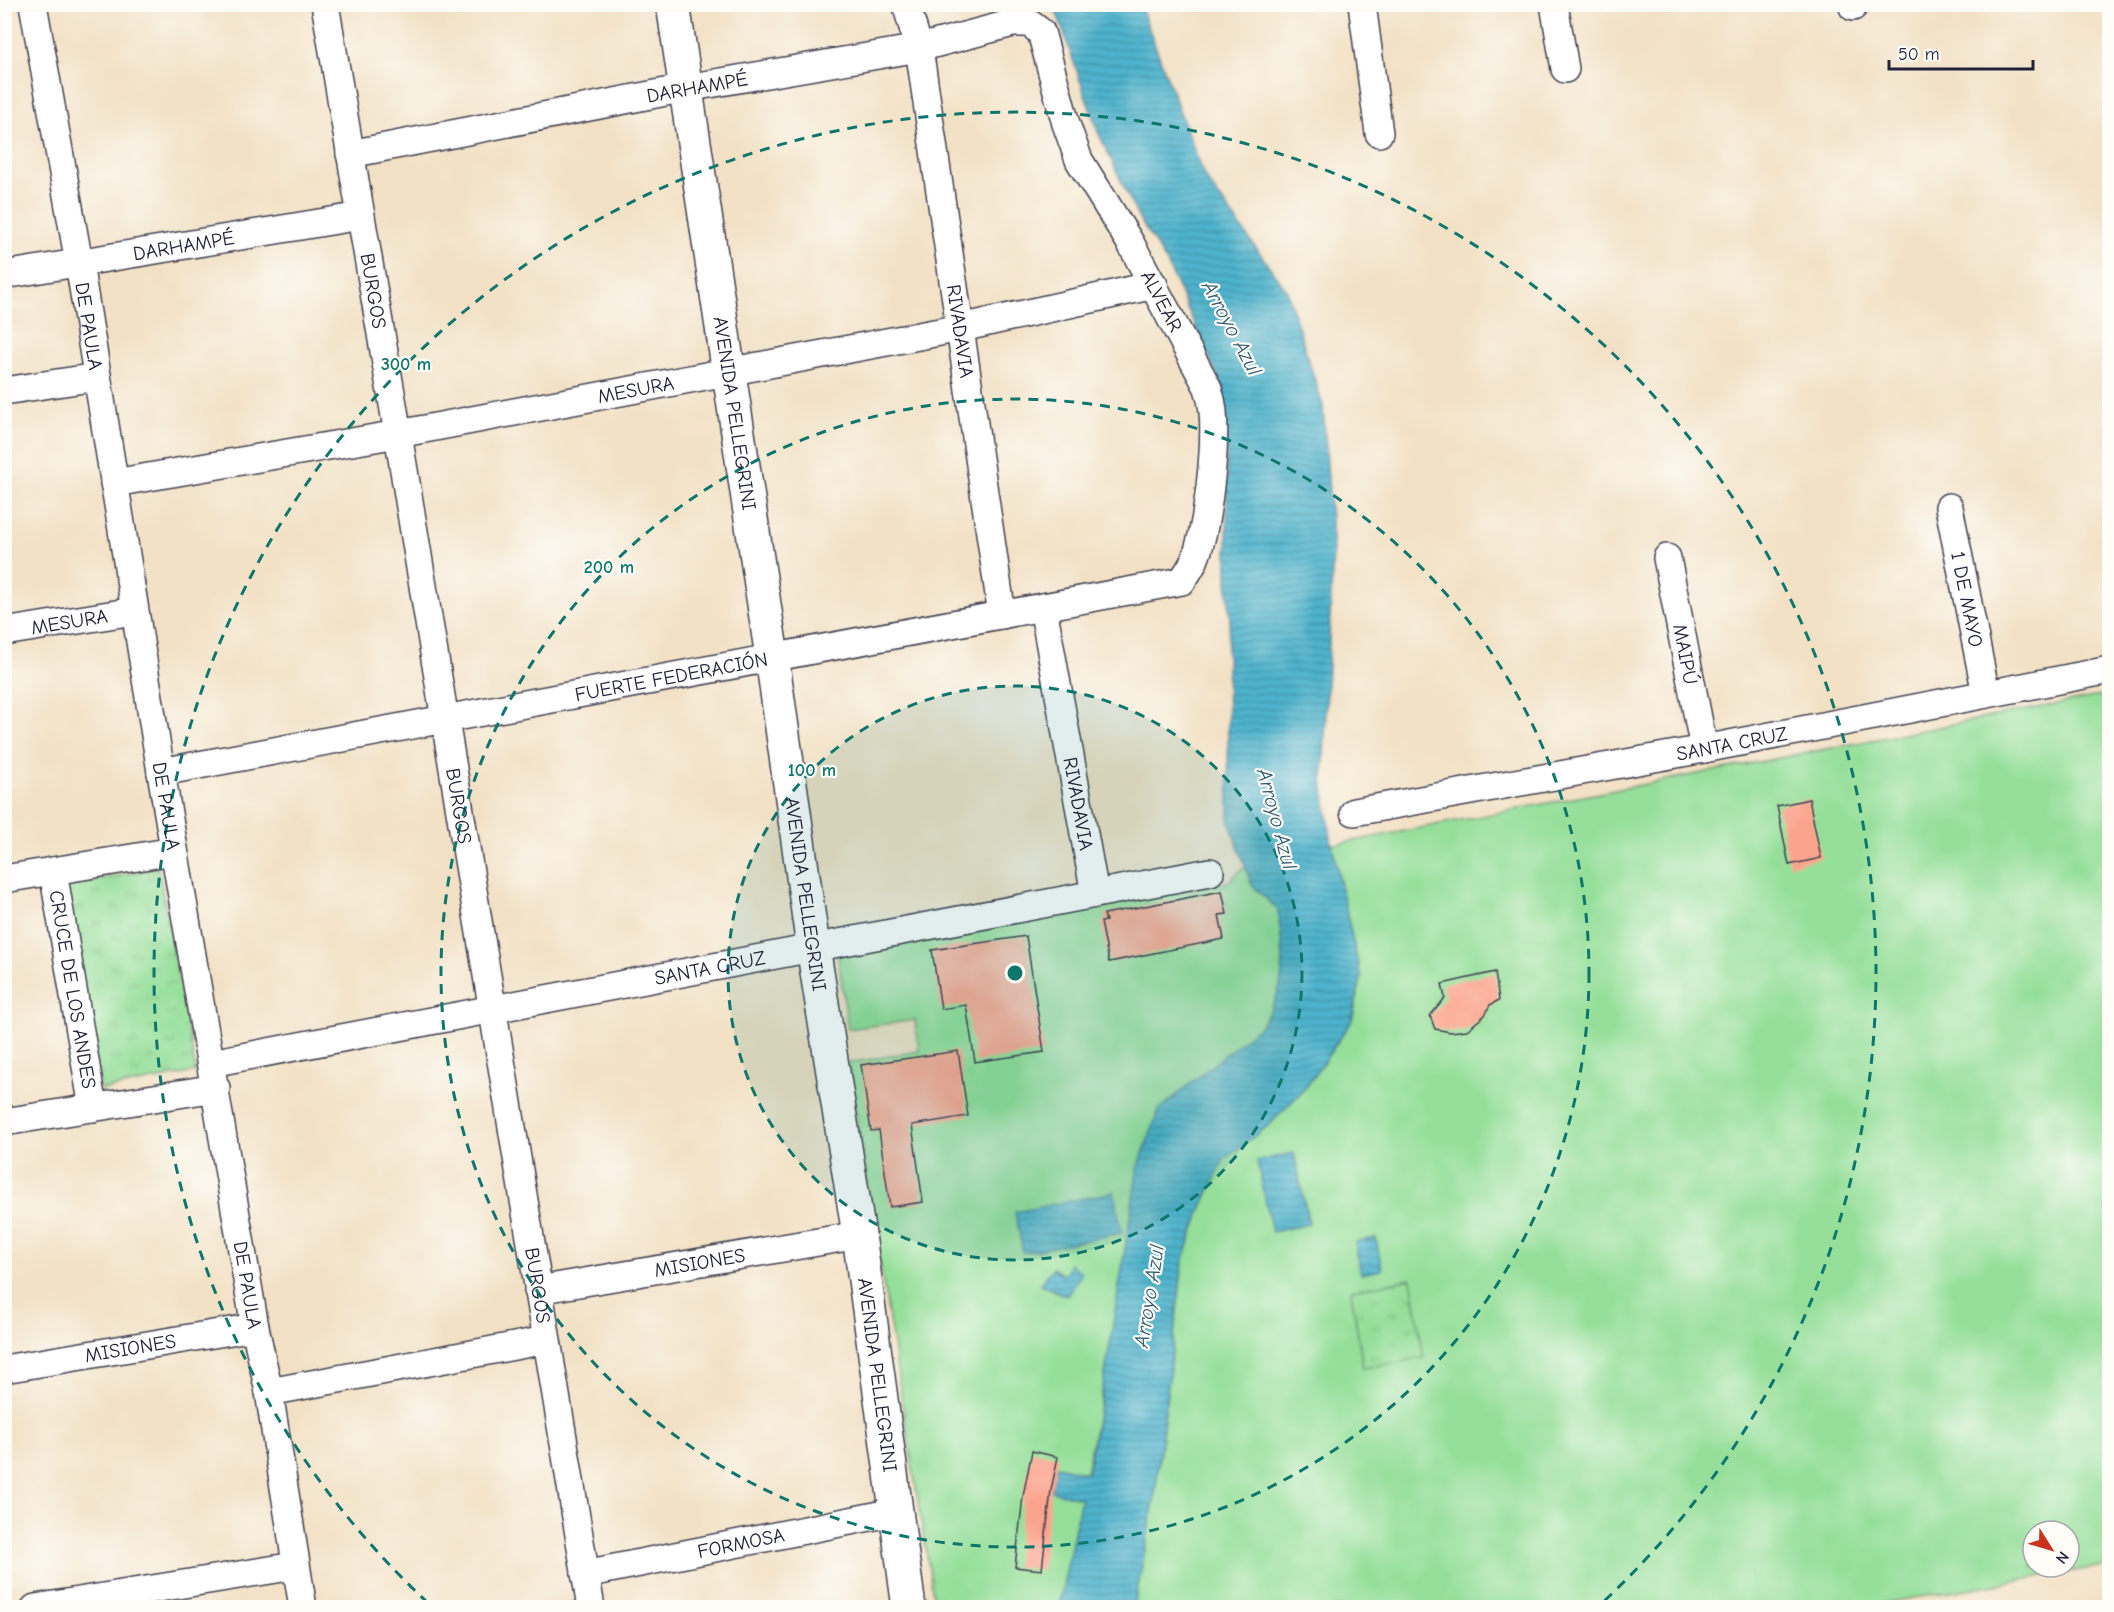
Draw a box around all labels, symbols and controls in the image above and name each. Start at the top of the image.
scale bar [1889,33,2033,71]
text: 50 m [1898,44,1940,65]
street label: DARHAMPÉ [645,67,749,108]
street label: DARHAMPÉ [131,226,236,265]
street label: BURGOS [355,251,391,331]
street label: ALVEAR [1136,266,1187,336]
water label: Arroyo Azul [1197,276,1267,380]
street label: DE PAULA [70,281,107,372]
street label: RIVADAVIA [942,283,978,380]
street label: AVENIDA PELLEGRINI [709,315,761,512]
text: 300 m [381,354,431,375]
street label: MESURA [596,371,676,408]
street label: 1 DE MAYO [1946,549,1987,649]
text: 200 m [584,557,634,578]
street label: MESURA [29,604,110,639]
street label: MAIPÚ [1668,622,1703,687]
street label: FUERTE FEDERACIÓN [573,648,770,706]
street label: SANTA CRUZ [1675,722,1790,766]
street label: RIVADAVIA [1058,755,1098,853]
street label: DE PAULA [148,760,185,852]
text: 100 m [788,760,836,781]
water label: Arroyo Azul [1252,765,1302,872]
street label: BURGOS [441,766,476,845]
street label: AVENIDA PELLEGRINI [780,796,831,993]
street label: CRUCE DE LOS ANDES [44,888,101,1090]
street label: SANTA CRUZ [653,946,768,990]
centre of rings [1005,963,1025,983]
street label: DE PAULA [229,1239,266,1331]
water label: Arroyo Azul [1129,1243,1169,1350]
street label: MISIONES [652,1244,747,1282]
street label: BURGOS [520,1246,555,1325]
street label: AVENIDA PELLEGRINI [853,1276,902,1473]
street label: MISIONES [83,1329,178,1367]
north arrow [2021,1519,2081,1579]
street label: FORMOSA [696,1523,787,1563]
text: N [2052,1548,2073,1567]

